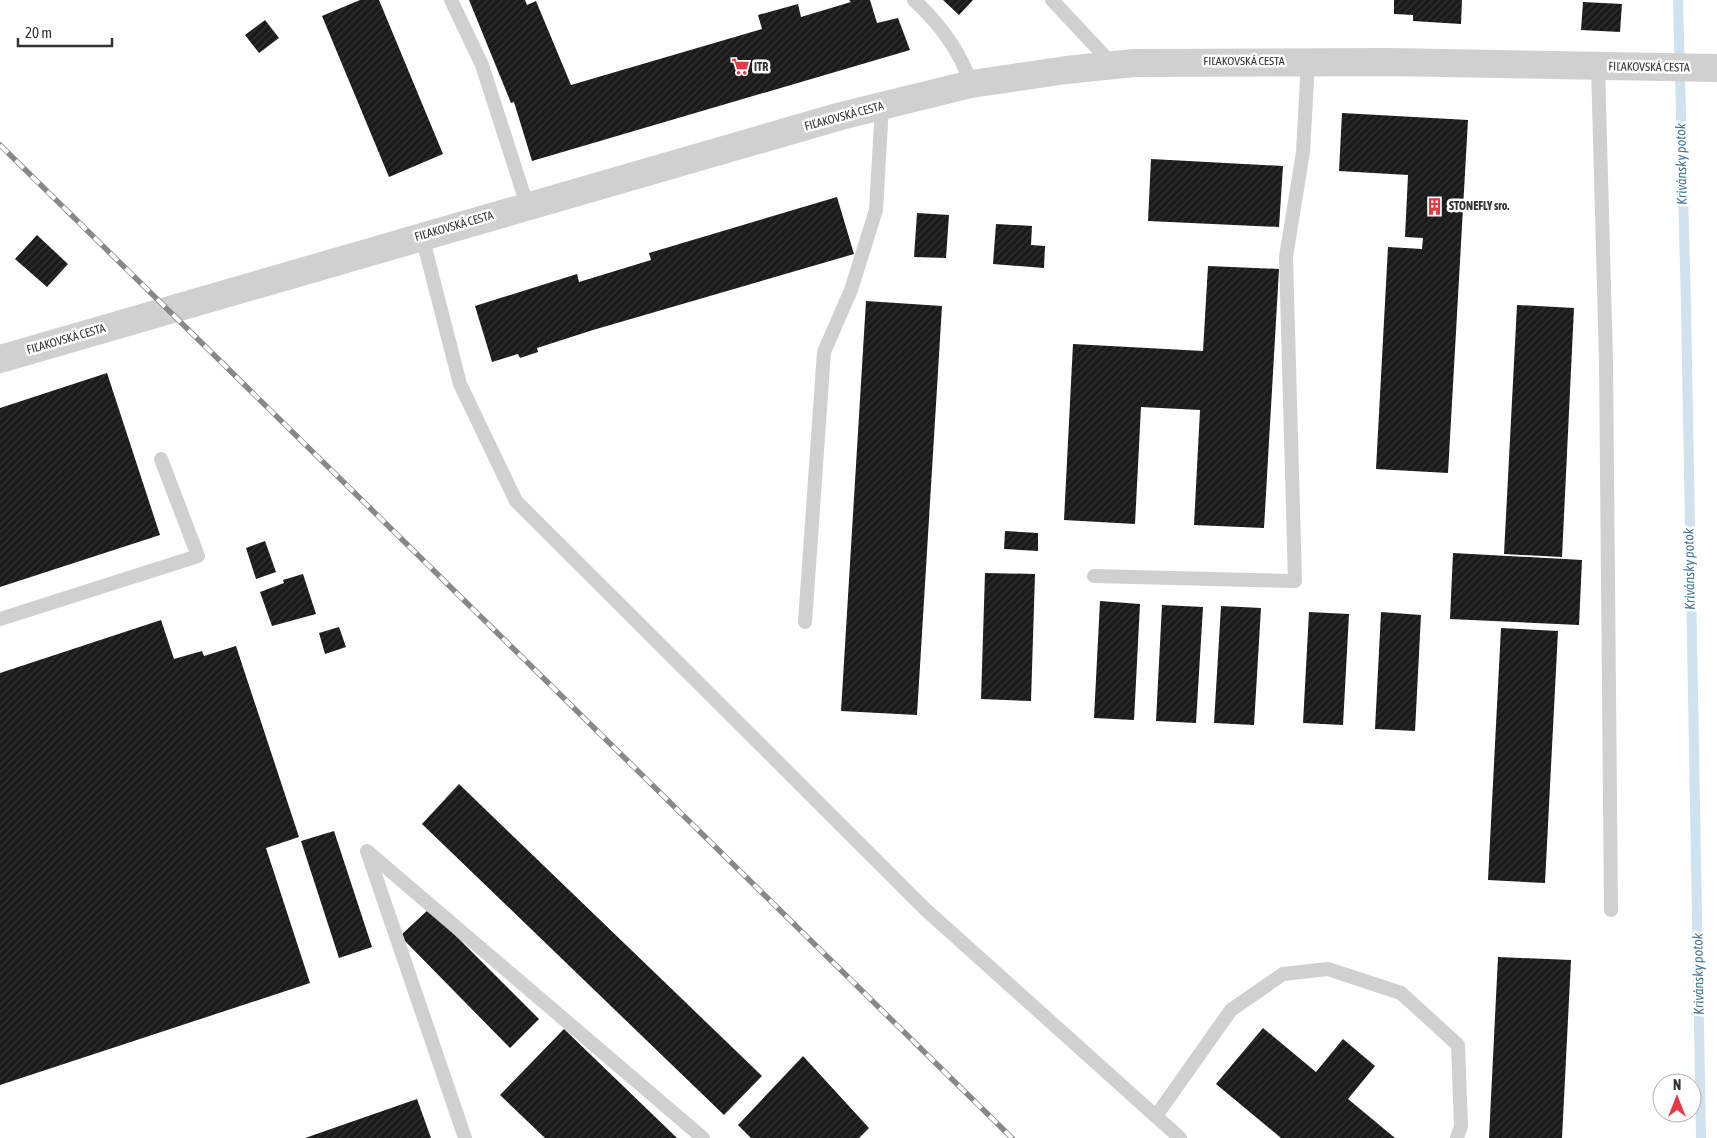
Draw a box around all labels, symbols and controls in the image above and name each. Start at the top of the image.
scale bar [18,15,111,47]
text: 20 m [25,24,52,41]
street label: FIĽAKOVSKÁ CESTA [1203,54,1285,68]
supermarket icon: ITR [730,57,750,77]
street label: FIĽAKOVSKÁ CESTA [1608,59,1690,75]
place label: ITR [754,60,768,74]
street label: FIĽAKOVSKÁ CESTA [803,99,885,133]
water label: Krivánsky potok [1672,122,1690,205]
building icon: STONEFLY sro. [1425,196,1445,216]
place label: STONEFLY sro. [1449,199,1509,213]
street label: FIĽAKOVSKÁ CESTA [413,208,495,244]
street label: FIĽAKOVSKÁ CESTA [25,321,107,357]
water label: Krivánsky potok [1680,527,1698,610]
water label: Krivánsky potok [1689,932,1707,1015]
north arrow [1652,1073,1702,1123]
text: N [1673,1077,1681,1093]

